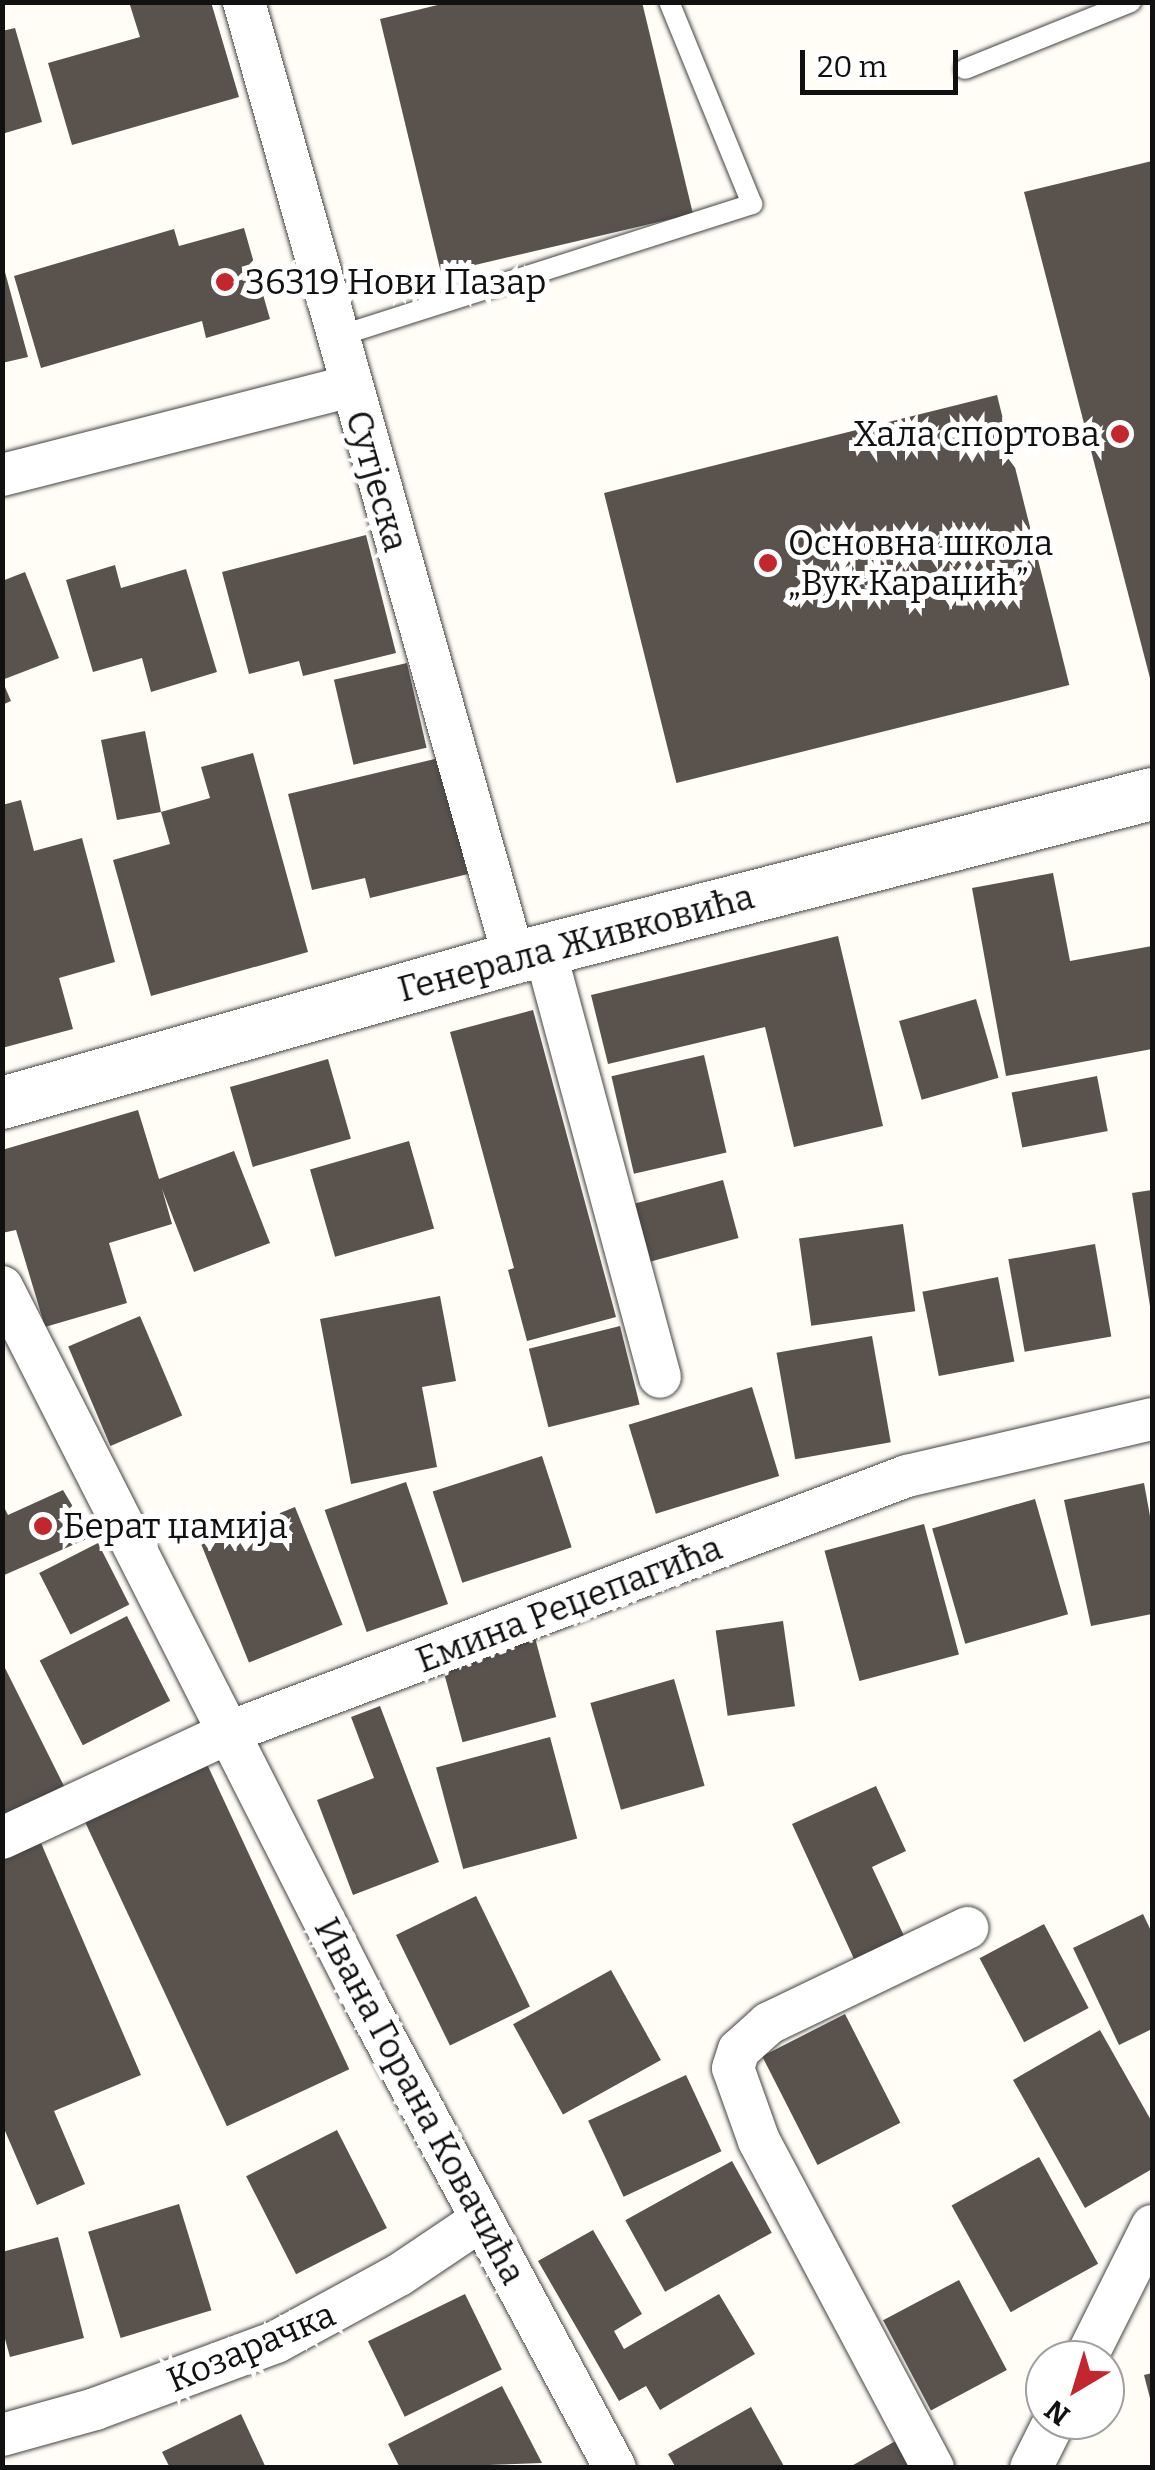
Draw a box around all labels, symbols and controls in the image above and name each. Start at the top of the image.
scale bar [805,30,962,92]
text: 20 m [817,49,887,85]
place label: 36319 Нови Пазар [245,261,546,303]
marker: 36319 Нови Пазар [214,271,236,293]
street label: Сутјеска [337,406,417,556]
place label: Хала спортова [853,413,1100,455]
marker: Хала спортова [1109,423,1131,445]
place label: Основна школа „Вук Караџић” [788,522,1053,604]
marker: Основна школа „Вук Караџић” [757,552,779,574]
street label: Генерала Живковића [394,875,758,1011]
place label: Берат џамија [63,1505,288,1547]
marker: Берат џамија [32,1515,54,1537]
street label: Емина Реџепагића [410,1526,728,1682]
street label: Ивана Горана Ковачића [306,1911,534,2291]
street label: Козарачка [161,2293,341,2401]
north arrow [1025,2340,1125,2440]
text: N [1039,2393,1076,2432]

